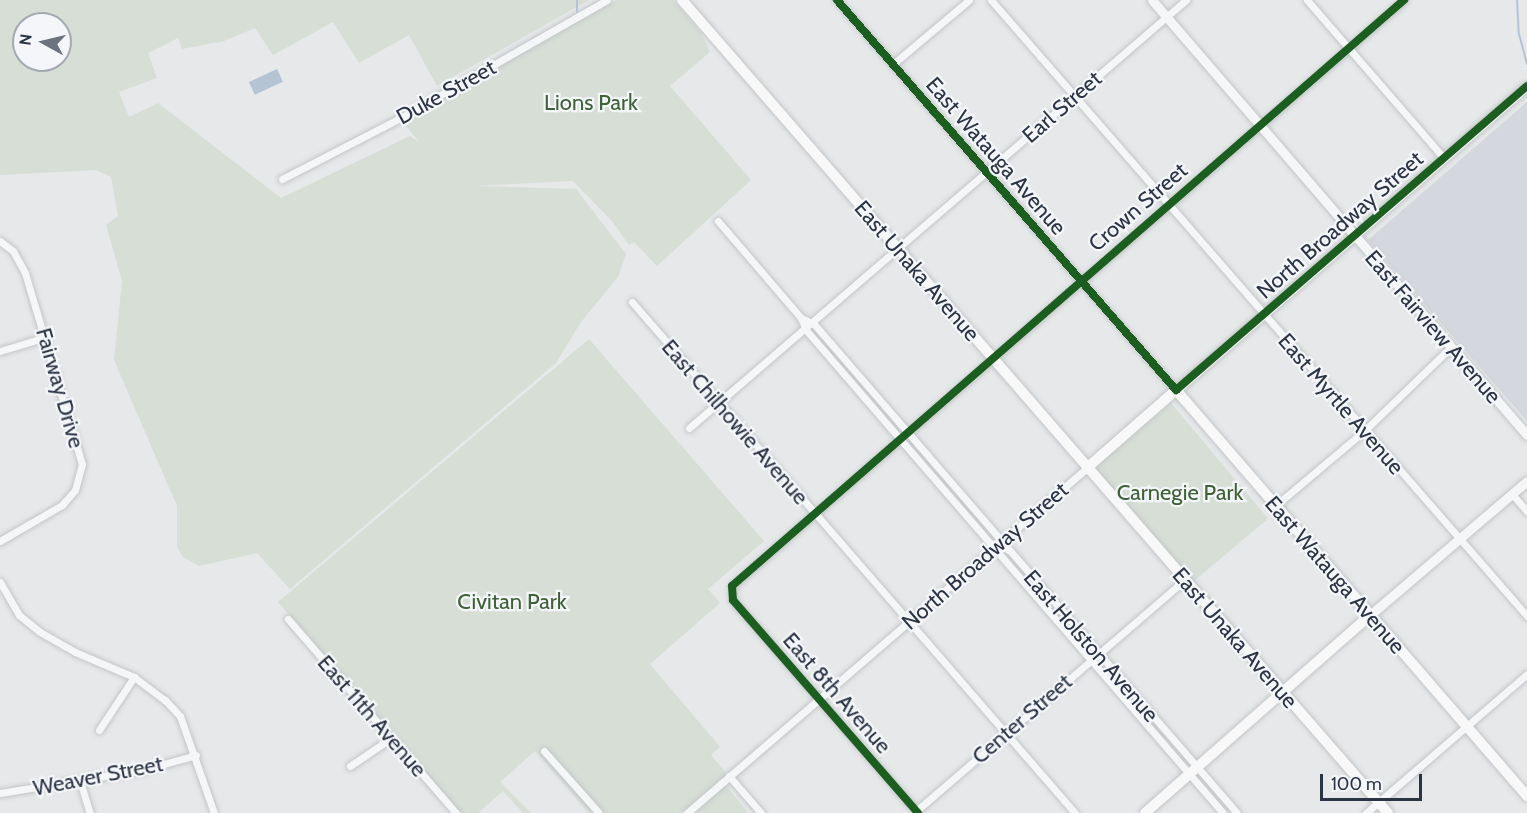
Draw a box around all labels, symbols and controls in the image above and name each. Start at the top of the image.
north arrow [12,12,72,72]
text: N [15,33,36,47]
street label: Duke Street [392,54,500,130]
street label: Earl Street [1017,65,1107,149]
street label: East Watauga Avenue [920,72,1072,240]
park label: Lions Park [544,90,638,116]
street label: North Broadway Street [1251,146,1429,304]
street label: Crown Street [1083,157,1193,257]
street label: East Unaka Avenue [849,195,985,347]
street label: East Fairview Avenue [1359,245,1507,409]
street label: Fairway Drive [30,325,90,451]
street label: East Myrtle Avenue [1273,328,1409,480]
street label: East Chilhowie Avenue [656,334,814,510]
street label: North Broadway Street [896,477,1074,635]
park label: Carnegie Park [1117,480,1243,506]
street label: East Watauga Avenue [1259,491,1411,659]
street label: East Unaka Avenue [1167,562,1303,714]
street label: East Holston Avenue [1018,565,1164,727]
park label: Civitan Park [457,589,567,615]
street label: East 8th Avenue [777,627,897,759]
street label: East 11th Avenue [312,650,432,782]
street label: Center Street [967,668,1077,770]
street label: Weaver Street [31,750,165,802]
scale bar [1323,762,1425,800]
text: 100 m [1331,773,1382,795]

